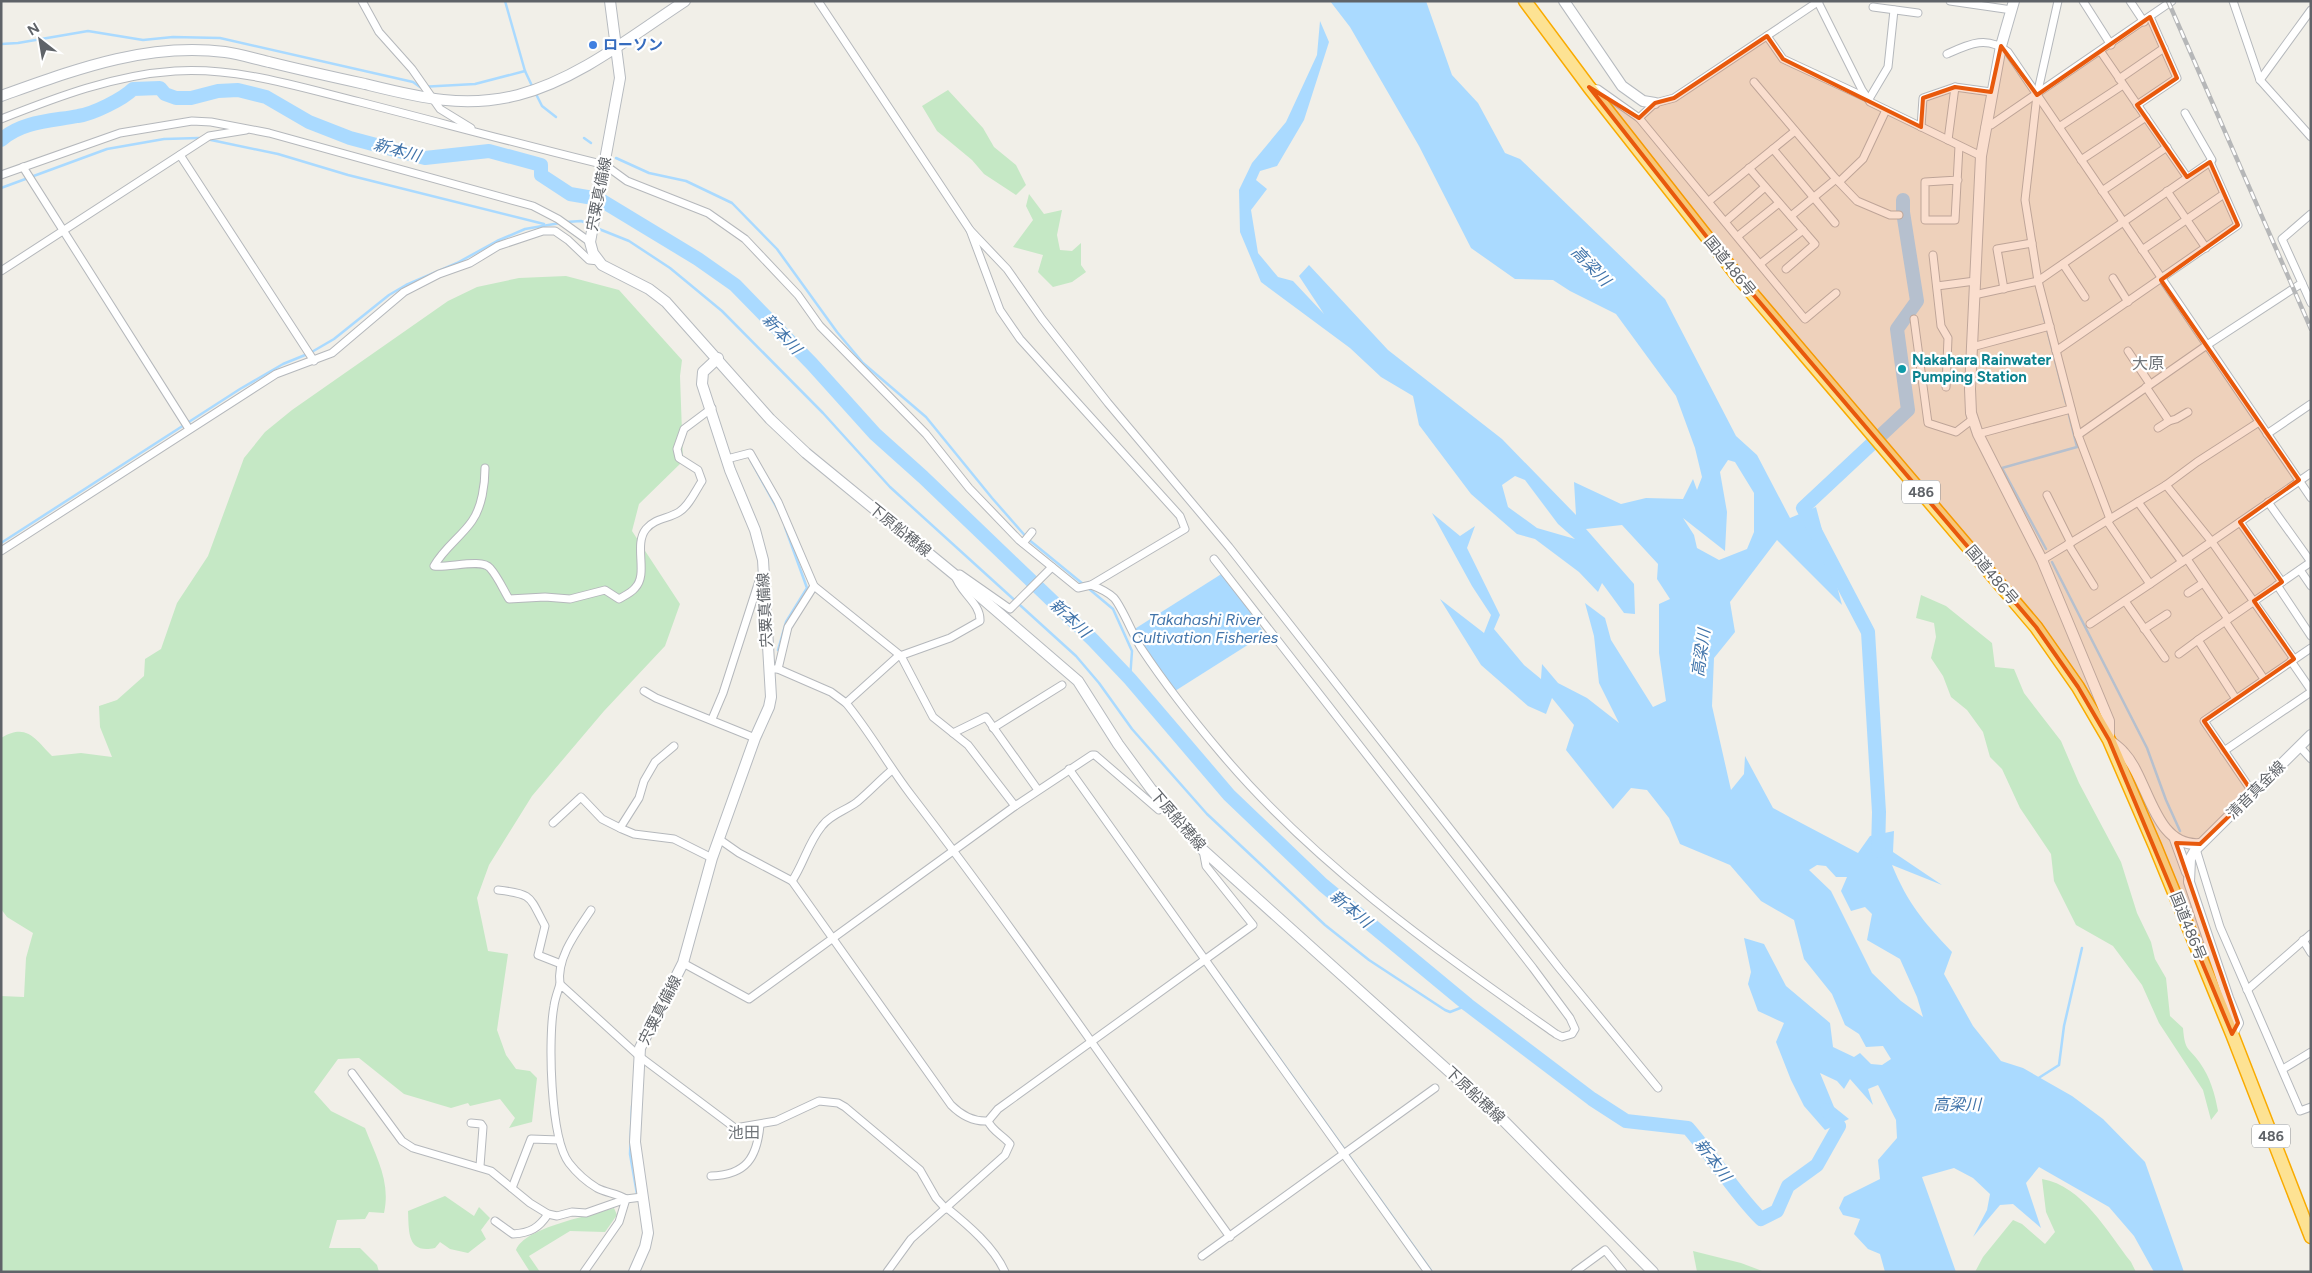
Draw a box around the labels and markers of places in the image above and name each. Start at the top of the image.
place label: ローソン [603,36,663,54]
marker: ローソン [587,39,599,51]
place label: Nakahara Rainwater Pumping Station [1912,351,2051,386]
marker: Nakahara Rainwater Pumping Station [1896,363,1908,375]

